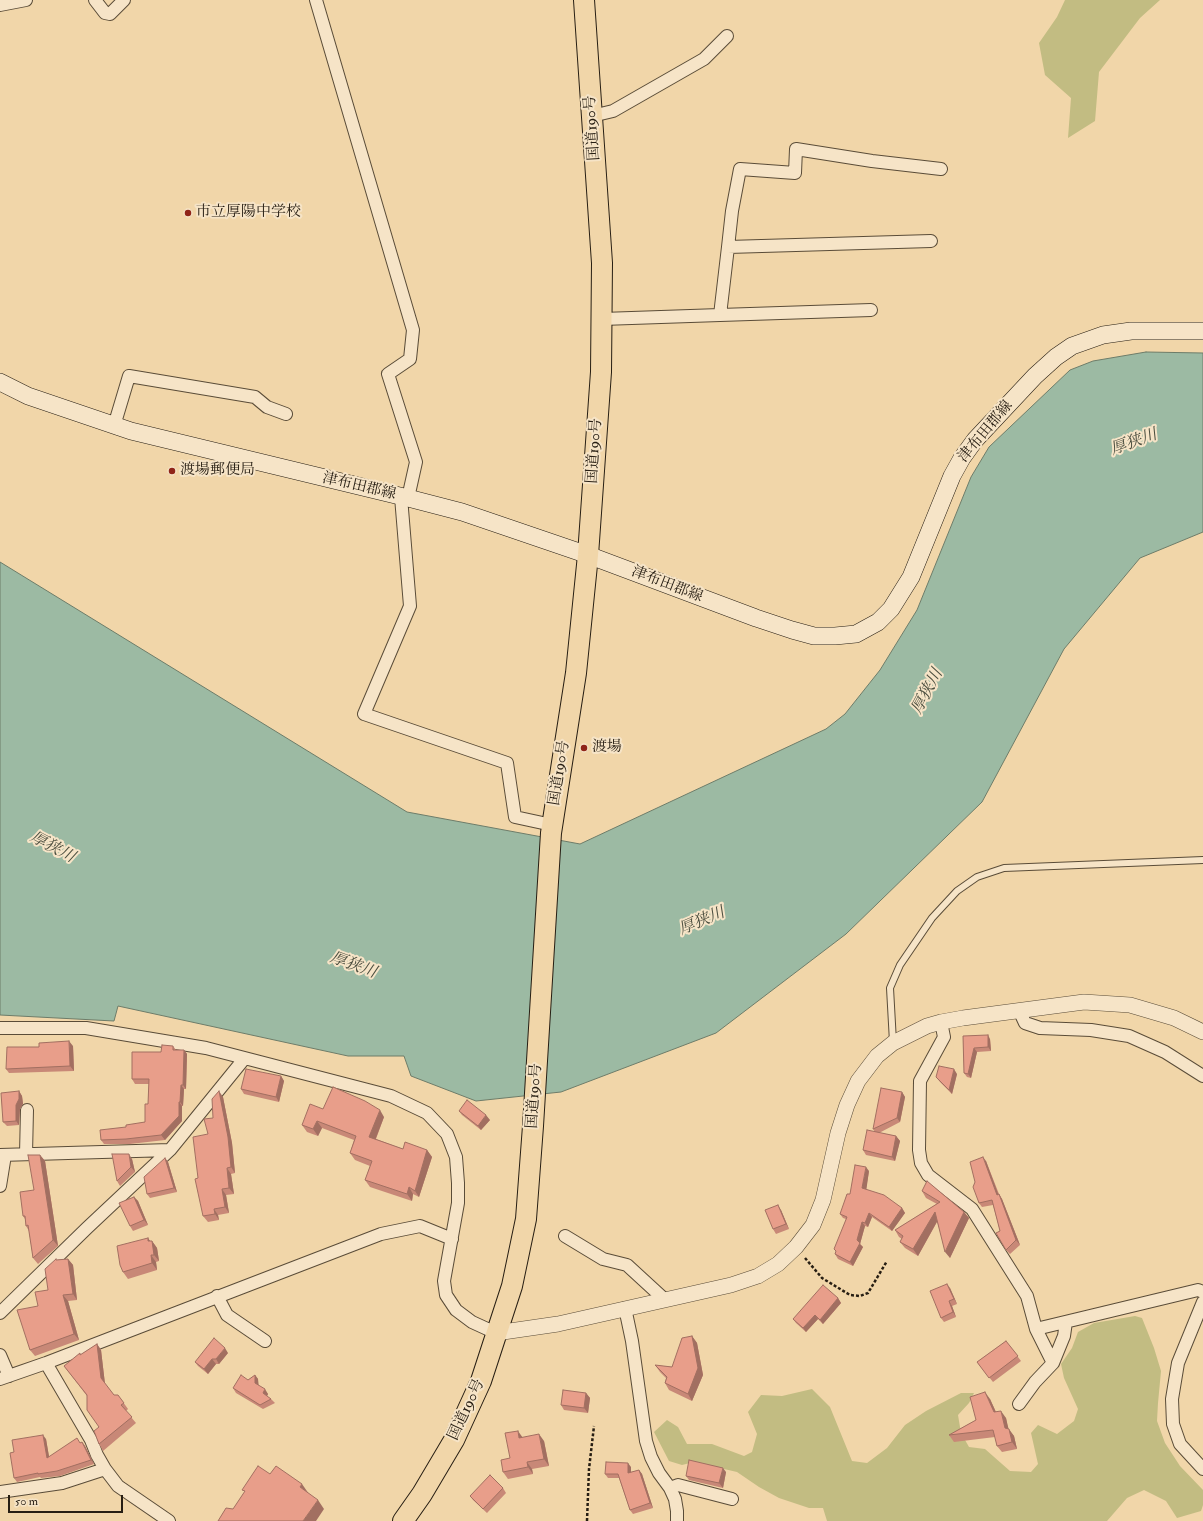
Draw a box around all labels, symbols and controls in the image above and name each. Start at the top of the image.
street label: 国道190号 [582,95,604,161]
place label: 市立厚陽中学校 [196,204,301,222]
marker: 市立厚陽中学校 [183,208,193,218]
street label: 津布田郡線 [955,397,1017,467]
street label: 国道190号 [584,418,606,484]
water label: 厚狭川 [1108,426,1160,460]
place label: 渡場郵便局 [180,462,255,480]
marker: 渡場郵便局 [167,466,177,476]
street label: 津布田郡線 [320,470,398,504]
street label: 津布田郡線 [629,563,705,607]
water label: 厚狭川 [908,666,948,718]
street label: 国道190号 [546,739,574,807]
place label: 渡場 [592,739,622,757]
marker: 渡場 [579,743,589,753]
water label: 厚狭川 [26,828,78,868]
water label: 厚狭川 [676,904,728,940]
water label: 厚狭川 [327,949,379,983]
street label: 国道190号 [524,1063,546,1129]
street label: 国道190号 [445,1376,489,1444]
scale bar [10,1487,125,1513]
text: 50 m [15,1494,38,1509]

